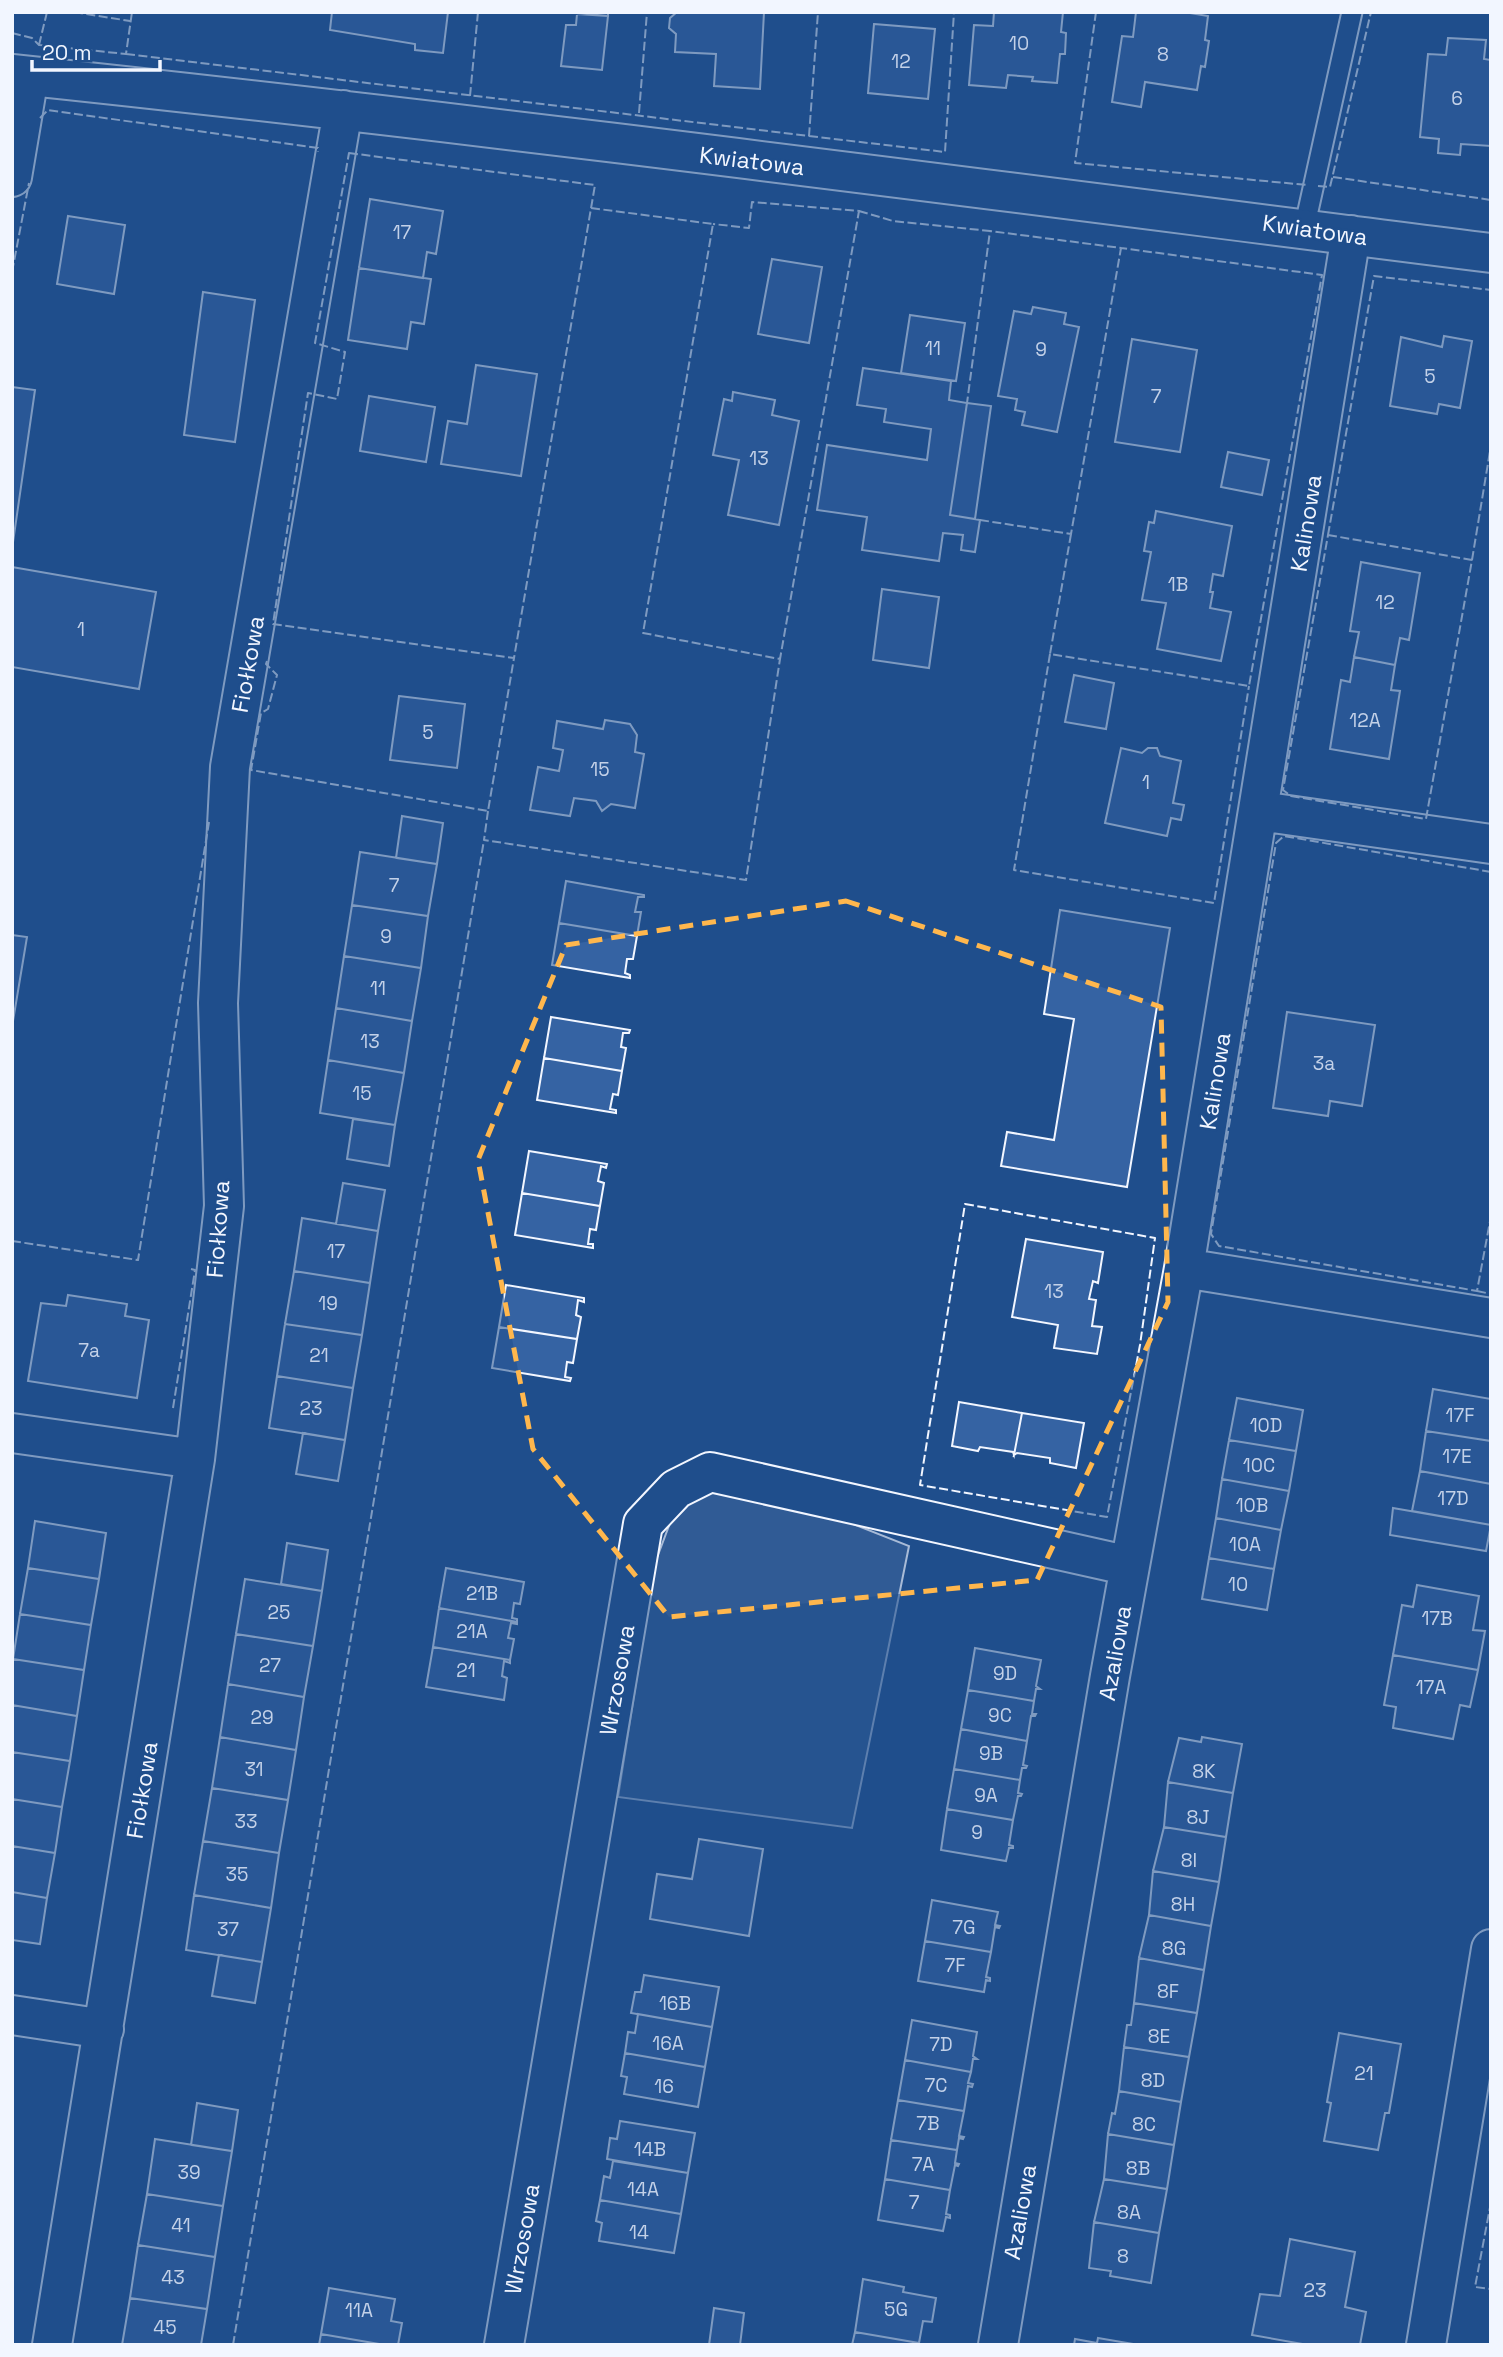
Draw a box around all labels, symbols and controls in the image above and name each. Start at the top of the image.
scale bar [32,28,159,72]
house number: 10 [1009,31,1029,56]
text: 20 m [42,39,92,66]
house number: 8 [1157,42,1169,67]
house number: 12 [891,49,911,74]
house number: 6 [1451,86,1463,111]
street label: Kwiatowa [698,140,806,182]
street label: Kwiatowa [1261,208,1369,252]
house number: 17 [393,220,412,245]
house number: 11 [925,336,941,361]
house number: 9 [1035,337,1047,362]
house number: 5 [1424,364,1436,389]
house number: 7 [1151,384,1162,409]
house number: 13 [749,446,769,471]
street label: Kalinowa [1284,472,1328,574]
house number: 1B [1168,572,1188,597]
house number: 12 [1375,590,1395,615]
street label: Fiołkowa [225,613,271,715]
house number: 1 [77,617,85,642]
house number: 12A [1349,708,1381,733]
house number: 5 [422,720,434,745]
house number: 15 [590,757,610,782]
house number: 1 [1142,770,1150,795]
house number: 7 [389,873,400,898]
house number: 9 [380,924,392,949]
house number: 11 [370,976,386,1001]
house number: 13 [360,1029,380,1054]
street label: Kalinowa [1193,1030,1237,1132]
house number: 3a [1313,1051,1335,1076]
house number: 15 [352,1081,372,1106]
street label: Fiołkowa [200,1179,236,1279]
house number: 17 [327,1239,346,1264]
house number: 13 [1044,1279,1064,1304]
house number: 19 [318,1291,338,1316]
house number: 7a [78,1338,100,1363]
house number: 21 [309,1343,329,1368]
house number: 23 [300,1396,322,1421]
house number: 17F [1446,1403,1474,1428]
house number: 10D [1250,1413,1282,1438]
house number: 17E [1442,1444,1472,1469]
house number: 10C [1243,1453,1275,1478]
house number: 17D [1437,1486,1469,1511]
house number: 10B [1236,1493,1268,1518]
house number: 10A [1229,1532,1261,1557]
house number: 10 [1228,1572,1248,1597]
house number: 21B [466,1581,498,1606]
house number: 25 [268,1600,290,1625]
street label: Azaliowa [1092,1603,1138,1703]
house number: 17B [1421,1606,1453,1631]
house number: 21A [456,1619,488,1644]
street label: Wrzosowa [592,1622,642,1738]
house number: 27 [259,1653,281,1678]
house number: 21 [456,1658,476,1683]
house number: 9D [993,1661,1017,1686]
house number: 17A [1416,1675,1446,1700]
house number: 9C [988,1703,1012,1728]
house number: 29 [250,1705,274,1730]
street label: Fiołkowa [120,1739,164,1841]
house number: 9B [979,1741,1003,1766]
house number: 31 [244,1757,264,1782]
house number: 8K [1192,1759,1216,1784]
house number: 9A [974,1783,998,1808]
house number: 8J [1186,1805,1210,1830]
house number: 33 [235,1809,257,1834]
house number: 9 [971,1820,983,1845]
house number: 8I [1181,1848,1197,1873]
house number: 35 [226,1862,248,1887]
house number: 8H [1171,1892,1195,1917]
house number: 7G [952,1915,976,1940]
house number: 37 [217,1917,239,1942]
house number: 8G [1162,1936,1186,1961]
house number: 7F [945,1953,965,1978]
house number: 8F [1157,1979,1179,2004]
house number: 16B [659,1991,691,2016]
house number: 8E [1148,2024,1170,2049]
house number: 16A [652,2031,684,2056]
house number: 7D [929,2032,953,2057]
house number: 21 [1354,2061,1374,2086]
house number: 8D [1141,2068,1165,2093]
house number: 7C [925,2073,947,2098]
house number: 16 [654,2074,674,2099]
house number: 7B [916,2111,940,2136]
house number: 8C [1132,2112,1156,2137]
house number: 14B [634,2137,666,2162]
house number: 7A [912,2152,934,2177]
house number: 8B [1126,2156,1150,2181]
house number: 39 [177,2160,201,2185]
street label: Azaliowa [997,2162,1043,2262]
house number: 14A [627,2177,659,2202]
street label: Wrzosowa [497,2181,547,2297]
house number: 7 [909,2190,920,2215]
house number: 8A [1117,2200,1141,2225]
house number: 41 [171,2213,191,2238]
house number: 14 [629,2220,649,2245]
house number: 8 [1117,2244,1129,2269]
house number: 43 [161,2265,185,2290]
house number: 23 [1304,2278,1326,2303]
house number: 5G [884,2297,908,2322]
house number: 11A [345,2298,373,2323]
house number: 45 [153,2315,177,2340]

